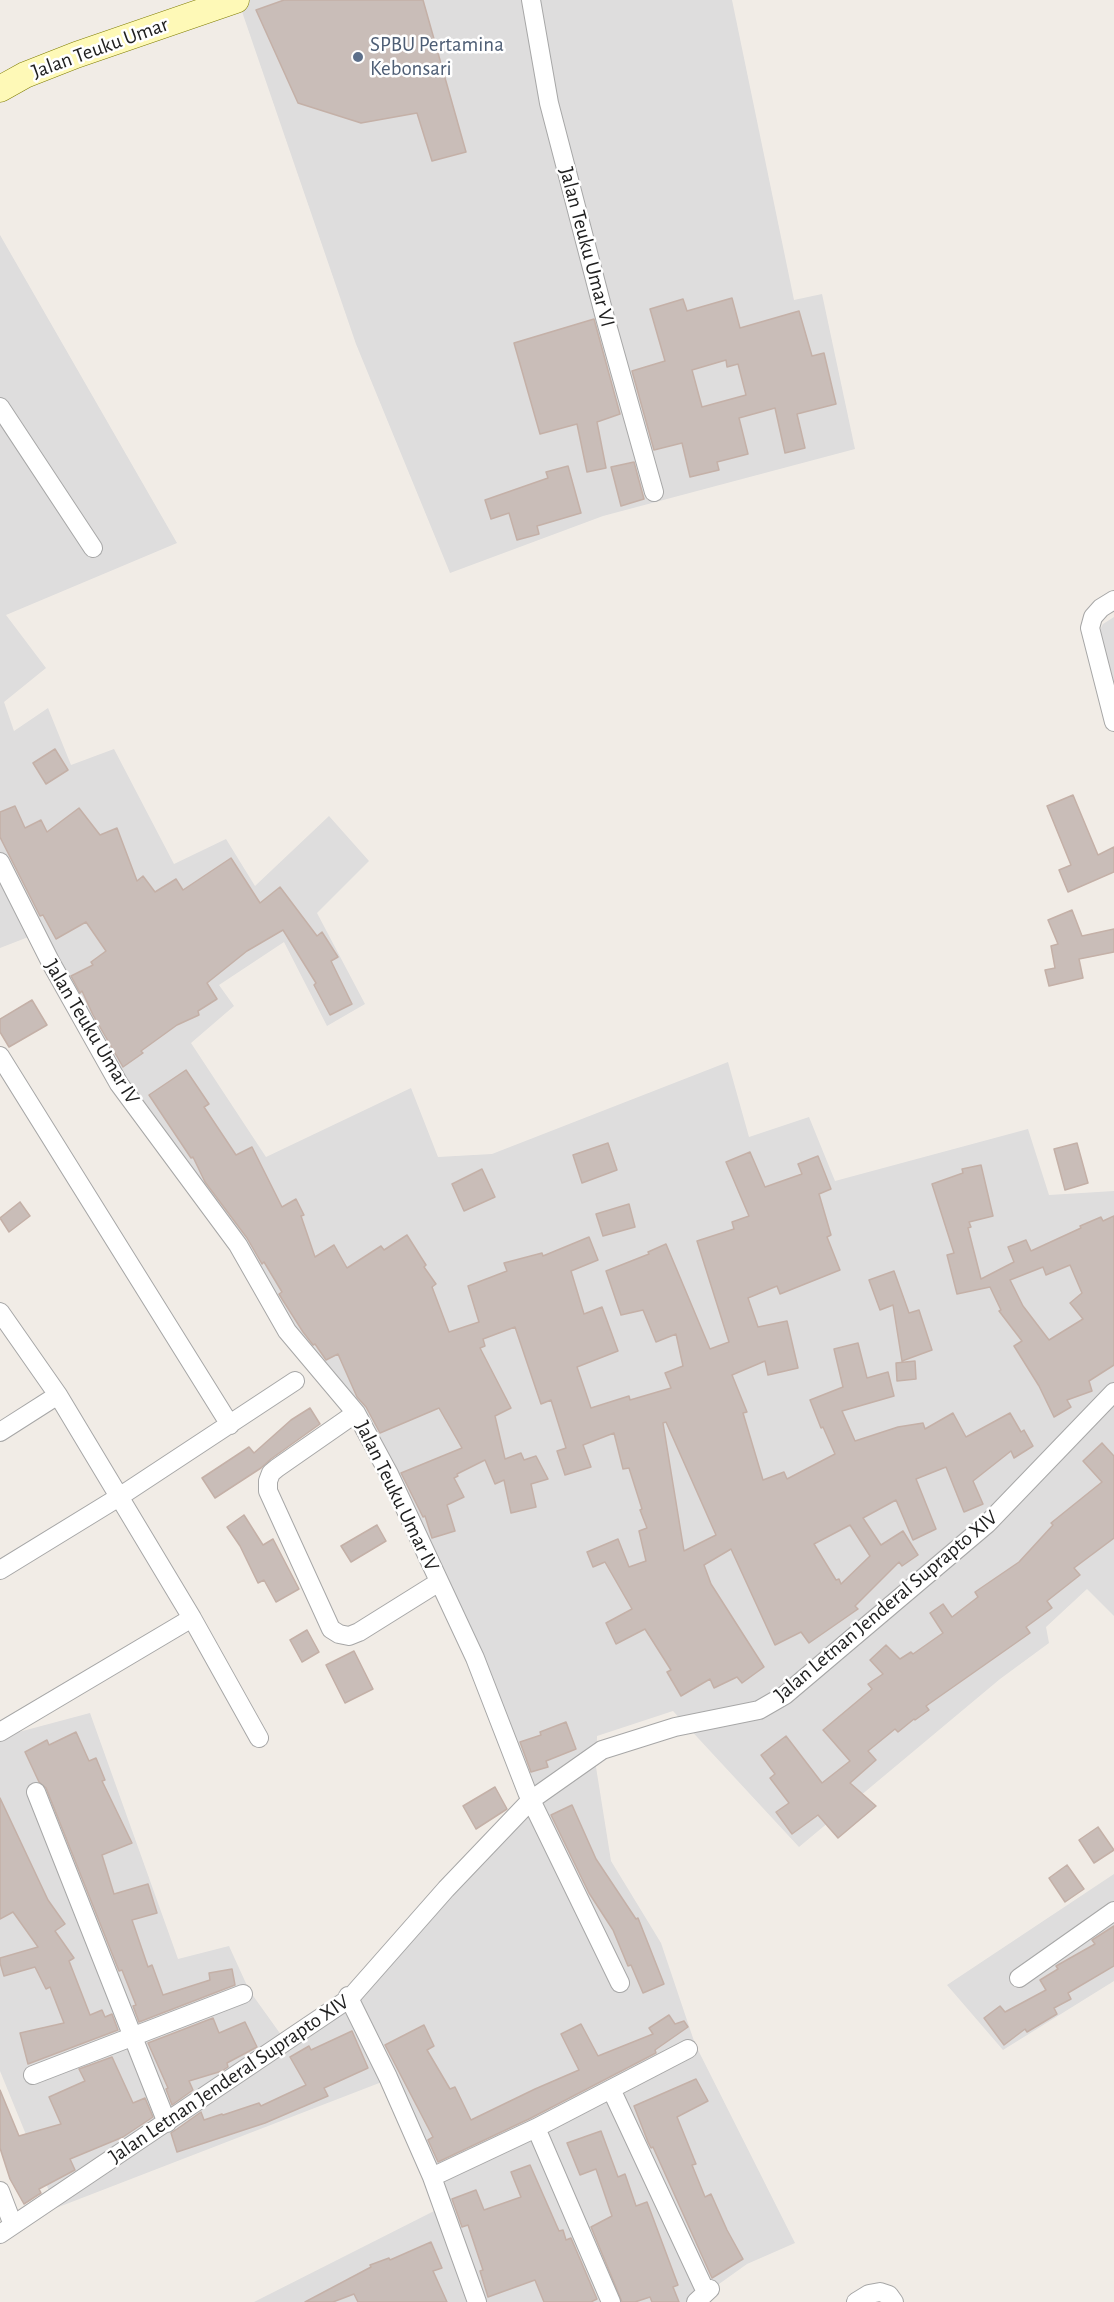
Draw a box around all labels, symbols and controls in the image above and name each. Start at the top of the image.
street label: Jalan Teuku Umar [28,12,172,84]
place label: SPBU Pertamina Kebonsari [370,32,504,82]
marker: SPBU Pertamina Kebonsari [351,50,365,64]
street label: Jalan Teuku Umar VI [554,164,620,330]
street label: Jalan Teuku Umar IV [39,955,145,1109]
street label: Jalan Teuku Umar IV [350,1417,444,1575]
street label: Jalan Letnan Jenderal Suprapto XIV [769,1505,1003,1707]
street label: Jalan Letnan Jenderal Suprapto XIV [104,1989,354,2169]

